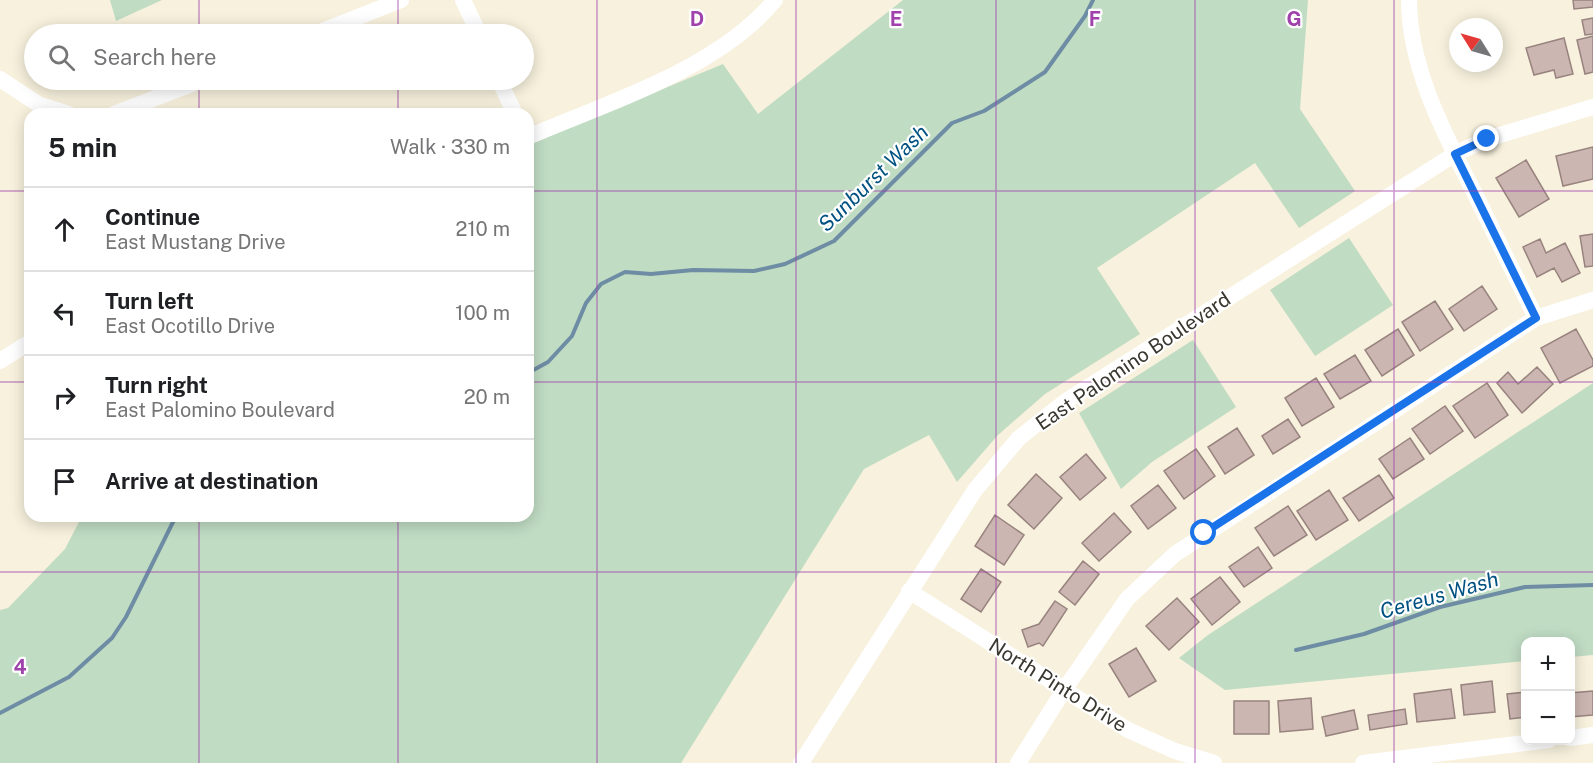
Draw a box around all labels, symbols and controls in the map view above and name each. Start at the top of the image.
text: D [690,7,704,31]
text: E [890,7,902,31]
text: F [1089,7,1101,31]
text: G [1286,7,1302,31]
north arrow [1449,18,1503,72]
search box [24,24,534,90]
icon: search [45,41,78,74]
text: Search here [93,44,217,70]
water label: Sunburst Wash [813,119,933,237]
route end [1473,125,1499,151]
text: 5 min [48,132,117,163]
text: Walk · 330 m [390,135,510,159]
text: Continue [105,204,200,230]
icon: ahead [48,213,81,246]
text: 210 m [456,217,510,241]
text: East Mustang Drive [105,230,285,254]
street label: East Palomino Boulevard [1031,287,1235,435]
text: Turn left [105,288,194,314]
icon: left [48,297,81,330]
text: 100 m [455,301,510,325]
text: East Ocotillo Drive [105,314,275,338]
text: Turn right [105,372,208,398]
icon: right [48,381,81,414]
text: 20 m [464,385,510,409]
text: East Palomino Boulevard [105,398,335,422]
icon: arrive [48,465,81,498]
text: Arrive at destination [105,468,318,494]
route start [1190,519,1216,545]
water label: Cereus Wash [1377,566,1501,624]
street label: North Pinto Drive [985,633,1131,737]
map controls [1521,637,1575,745]
button: + [1521,637,1575,691]
text: 4 [13,655,27,679]
button: − [1521,691,1575,745]

